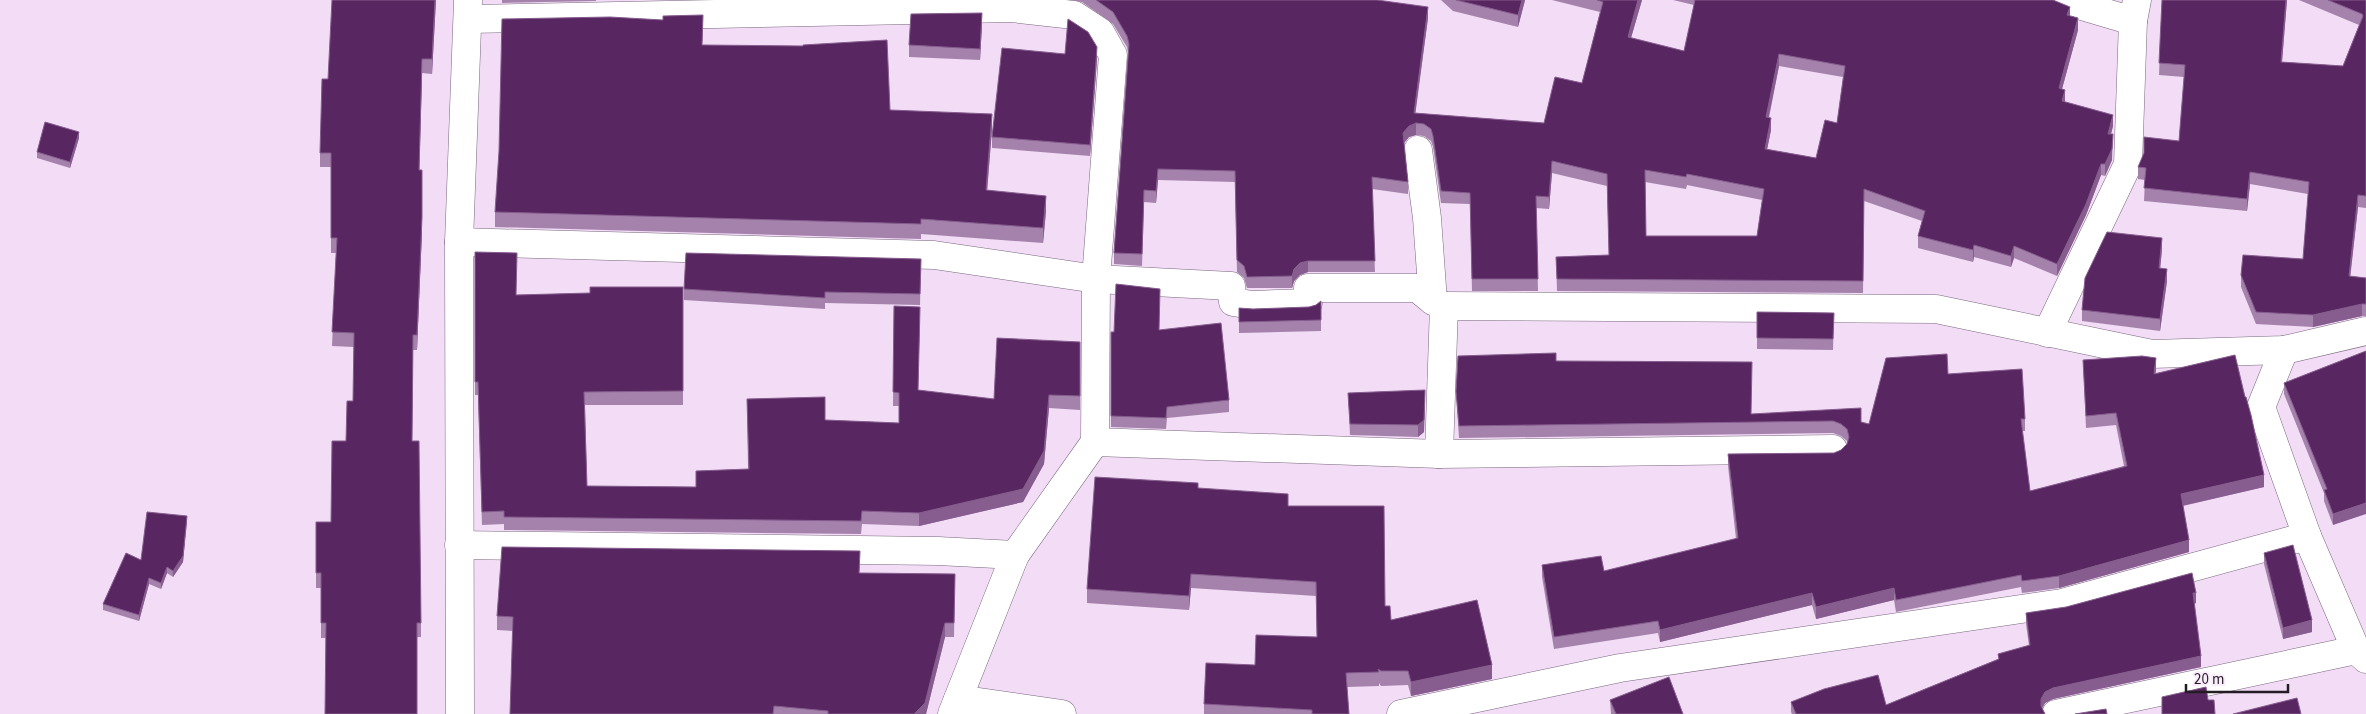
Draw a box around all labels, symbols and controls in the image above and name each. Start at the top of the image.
scale bar [2186,662,2288,694]
text: 20 m [2194,669,2224,690]

